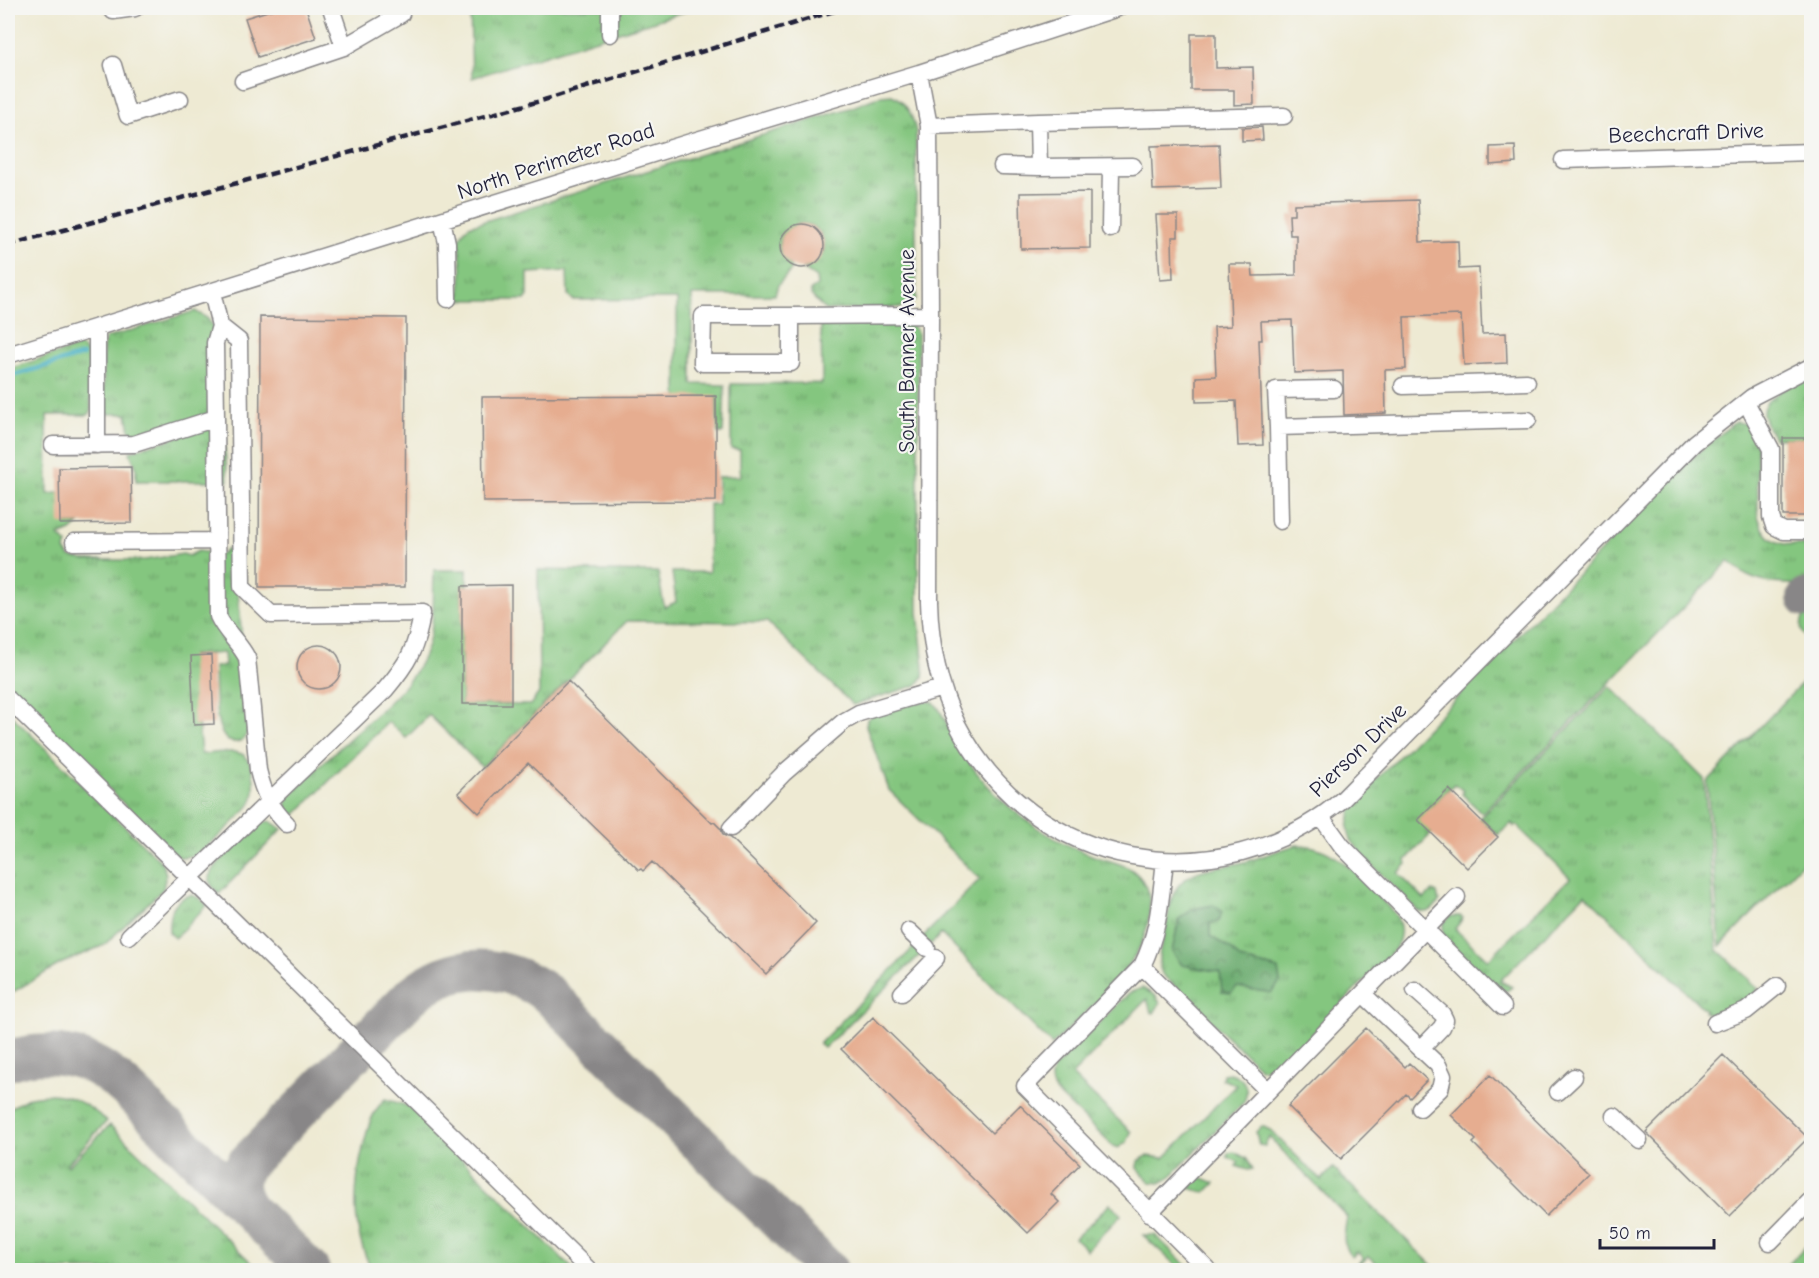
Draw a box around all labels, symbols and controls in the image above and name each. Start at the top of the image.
street label: North Perimeter Road [454,117,658,205]
street label: Beechcraft Drive [1608,117,1764,149]
street label: South Banner Avenue [894,249,920,453]
street label: Pierson Drive [1304,697,1412,803]
scale bar [1600,1212,1714,1250]
text: 50 m [1609,1223,1651,1244]

